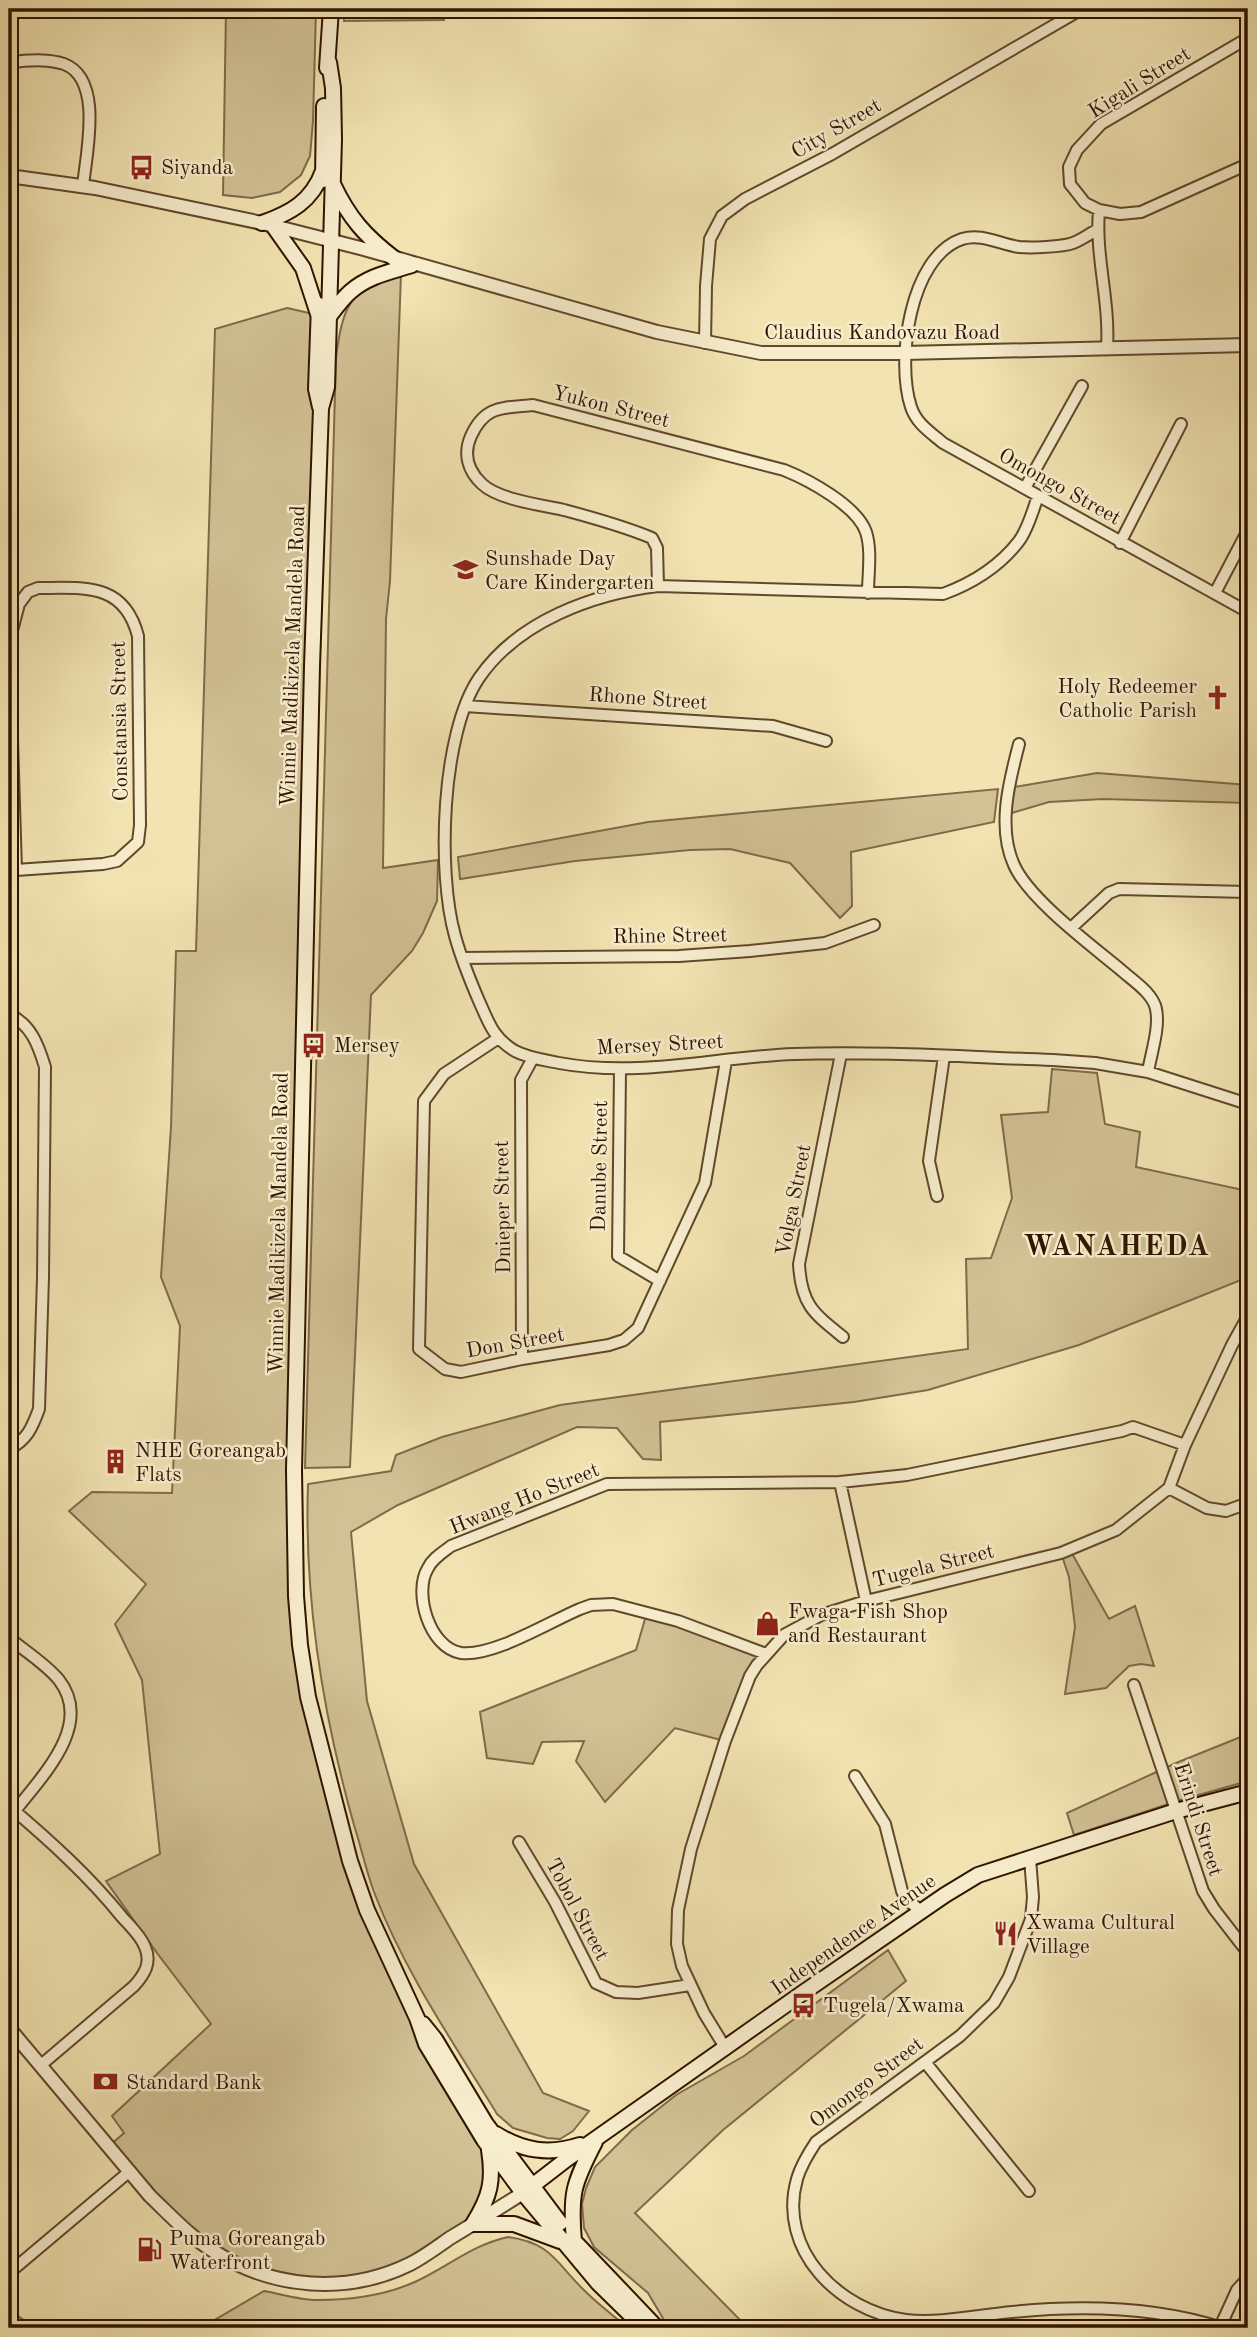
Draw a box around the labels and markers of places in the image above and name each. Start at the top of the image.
bus stop icon: Siyanda [127,153,155,181]
place label: Siyanda [161,158,233,179]
place label: Sunshade Day Care Kindergarten [485,549,654,594]
school or university icon: Sunshade Day Care Kindergarten [451,556,479,584]
place label: Holy Redeemer Catholic Parish [1057,677,1197,722]
church icon: Holy Redeemer Catholic Parish [1203,684,1231,712]
bus stop icon: Mersey [300,1031,328,1059]
place label: Mersey [334,1036,400,1057]
place label: NHE Goreangab Flats [135,1441,286,1486]
building icon: NHE Goreangab Flats [101,1448,129,1476]
place label: Fwaga Fish Shop and Restaurant [788,1602,948,1647]
shop icon: Fwaga Fish Shop and Restaurant [754,1609,782,1637]
place label: Xwama Cultural Village [1026,1913,1175,1958]
restaurant icon: Xwama Cultural Village [992,1920,1020,1948]
bus stop icon: Tugela/Xwama [789,1991,817,2019]
place label: Tugela/Xwama [823,1996,965,2017]
bank icon: Standard Bank [92,2068,120,2096]
place label: Standard Bank [126,2073,262,2094]
place label: Puma Goreangab Waterfront [169,2229,325,2274]
fuel station icon: Puma Goreangab Waterfront [135,2236,163,2264]

